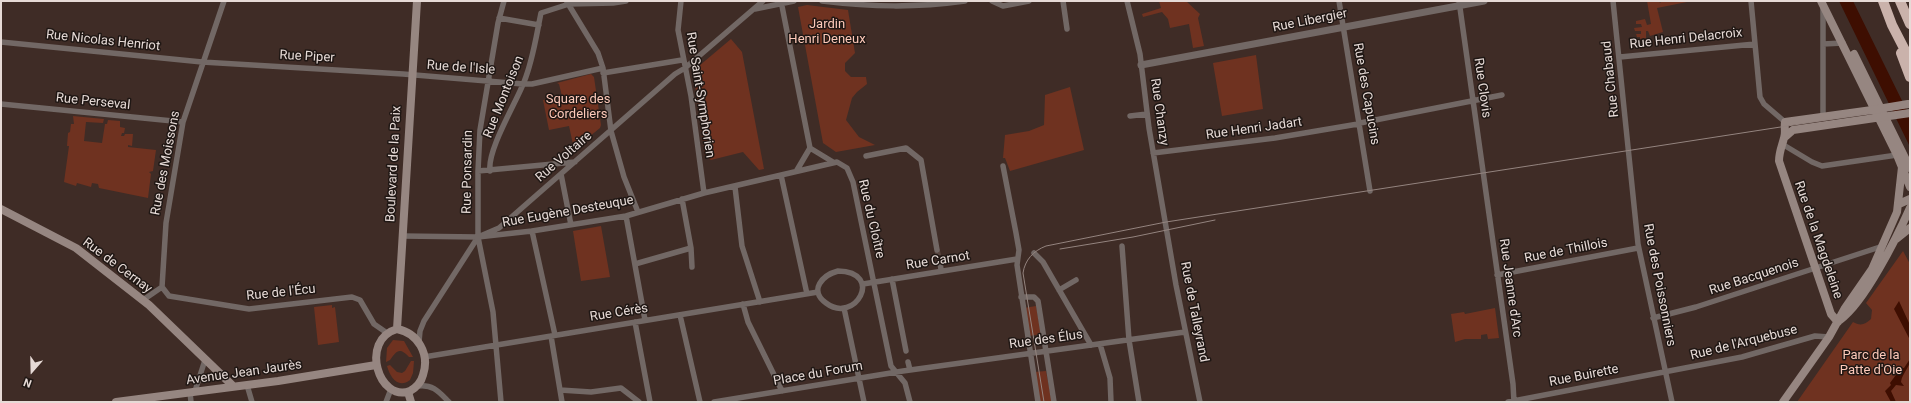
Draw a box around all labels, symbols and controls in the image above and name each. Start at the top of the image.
street label: Rue Libergier [1271,6,1349,36]
park label: Jardin Henri Deneux [788,17,866,48]
street label: Rue Henri Delacroix [1629,25,1743,53]
street label: Rue Nicolas Henriot [45,27,161,55]
street label: Rue Saint-Symphorien [682,31,718,159]
street label: Rue Chabaud [1599,40,1623,118]
street label: Rue des Capucins [1349,42,1383,146]
street label: Rue Piper [279,48,335,66]
street label: Rue Montoison [480,54,528,140]
street label: Rue Clovis [1470,57,1494,119]
street label: Rue de l'Isle [426,58,496,78]
street label: Rue Chanzy [1147,77,1171,147]
street label: Rue Perseval [55,90,131,114]
park label: Square des Cordeliers [546,92,610,123]
street label: Boulevard de la Paix [383,105,405,223]
street label: Rue des Moissons [148,109,184,217]
street label: Rue Henri Jadart [1205,115,1303,143]
street label: Rue Voltaire [533,128,595,186]
street label: Rue Ponsardin [459,130,477,214]
street label: Rue du Cloître [854,178,888,260]
street label: Rue de la Magdeleine [1791,179,1845,301]
street label: Rue Eugène Desteuque [501,193,635,231]
street label: Rue des Poissonniers [1639,222,1679,348]
street label: Rue de Cernay [79,235,155,297]
street label: Rue de Thillois [1523,235,1609,267]
street label: Rue Jeanne d'Arc [1495,238,1525,338]
street label: Rue Carnot [905,248,971,274]
street label: Rue Bacquenois [1707,255,1801,299]
street label: Rue de Talleyrand [1177,261,1211,363]
street label: Rue de l'Écu [246,282,316,304]
street label: Rue Cérès [589,301,649,325]
street label: Rue de l'Arquebuse [1689,322,1799,364]
street label: Rue des Élus [1008,327,1084,353]
park label: Parc de la Patte d'Oie [1840,348,1902,379]
north arrow [12,351,52,391]
street label: Avenue Jean Jaurès [185,357,303,389]
street label: Place du Forum [772,358,864,390]
street label: Rue Buirette [1548,362,1620,390]
text: N [22,375,34,390]

